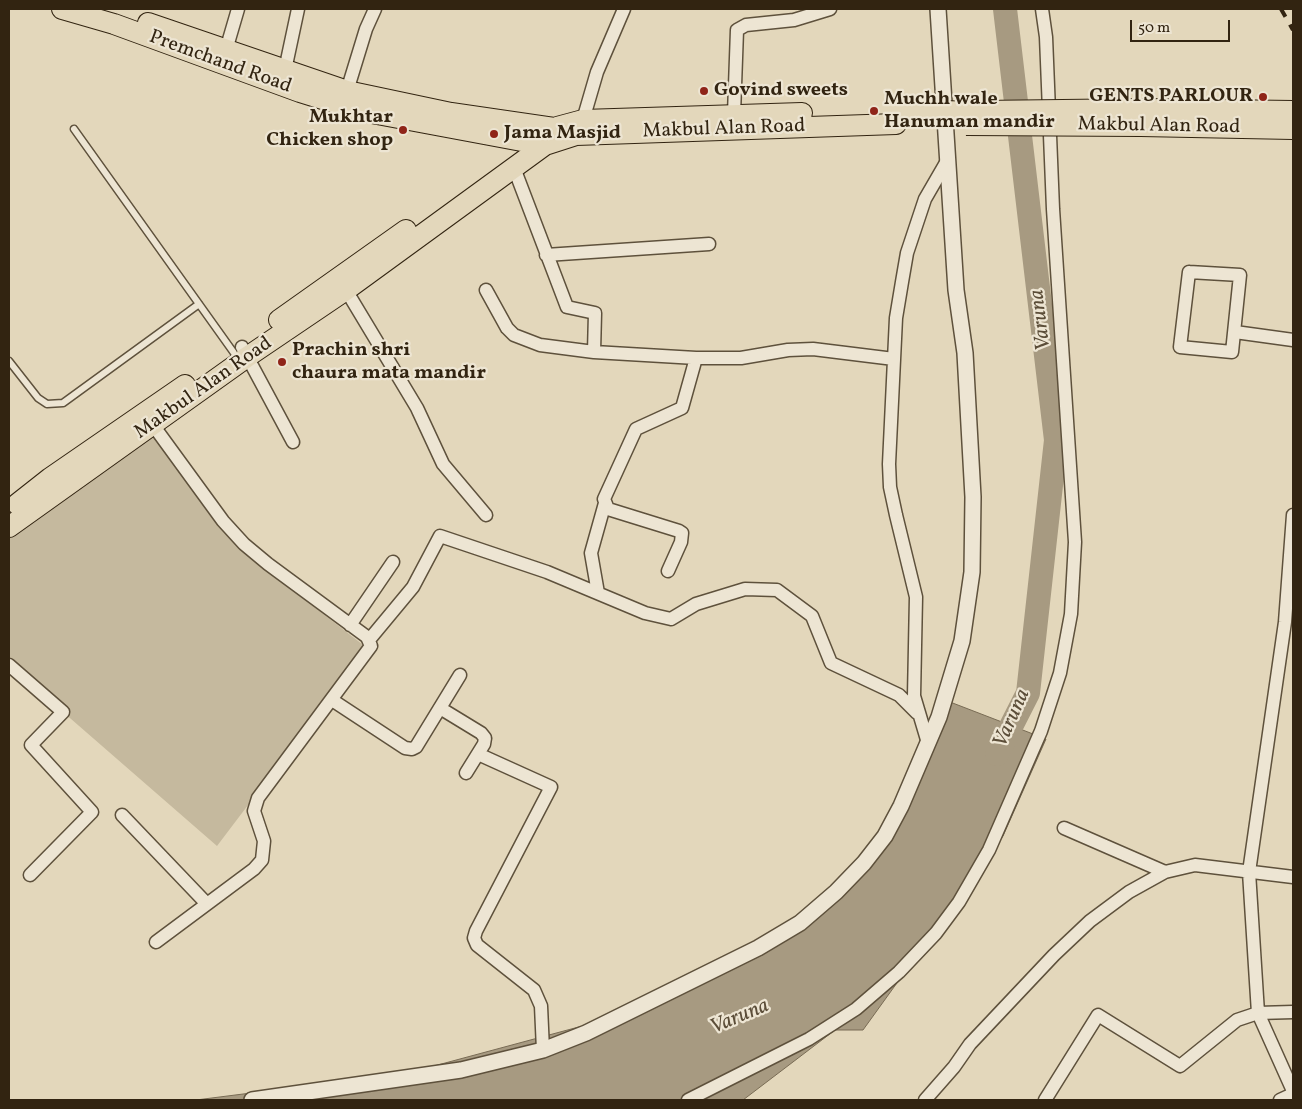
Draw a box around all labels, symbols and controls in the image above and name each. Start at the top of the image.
scale bar [1132,10,1232,42]
text: 50 m [1138,18,1170,39]
street label: Premchand Road [145,26,295,100]
place label: Govind sweets [714,79,848,103]
marker: Govind sweets [698,85,710,97]
place label: GENTS PARLOUR [1089,85,1253,109]
place label: Muchh wale Hanuman mandir [884,88,1055,135]
marker: GENTS PARLOUR [1257,91,1269,103]
marker: Muchh wale Hanuman mandir [868,105,880,117]
place label: Mukhtar Chicken shop [266,106,393,153]
street label: Makbul Alan Road [1077,114,1241,140]
street label: Makbul Alan Road [642,115,806,145]
place label: Jama Masjid [504,122,621,146]
marker: Mukhtar Chicken shop [397,124,409,136]
marker: Jama Masjid [488,128,500,140]
water label: Varuna [1026,288,1058,352]
street label: Makbul Alan Road [130,332,278,446]
place label: Prachin shri chaura mata mandir [292,339,486,386]
marker: Prachin shri chaura mata mandir [276,356,288,368]
water label: Varuna [989,686,1037,752]
water label: Varuna [707,994,773,1042]

